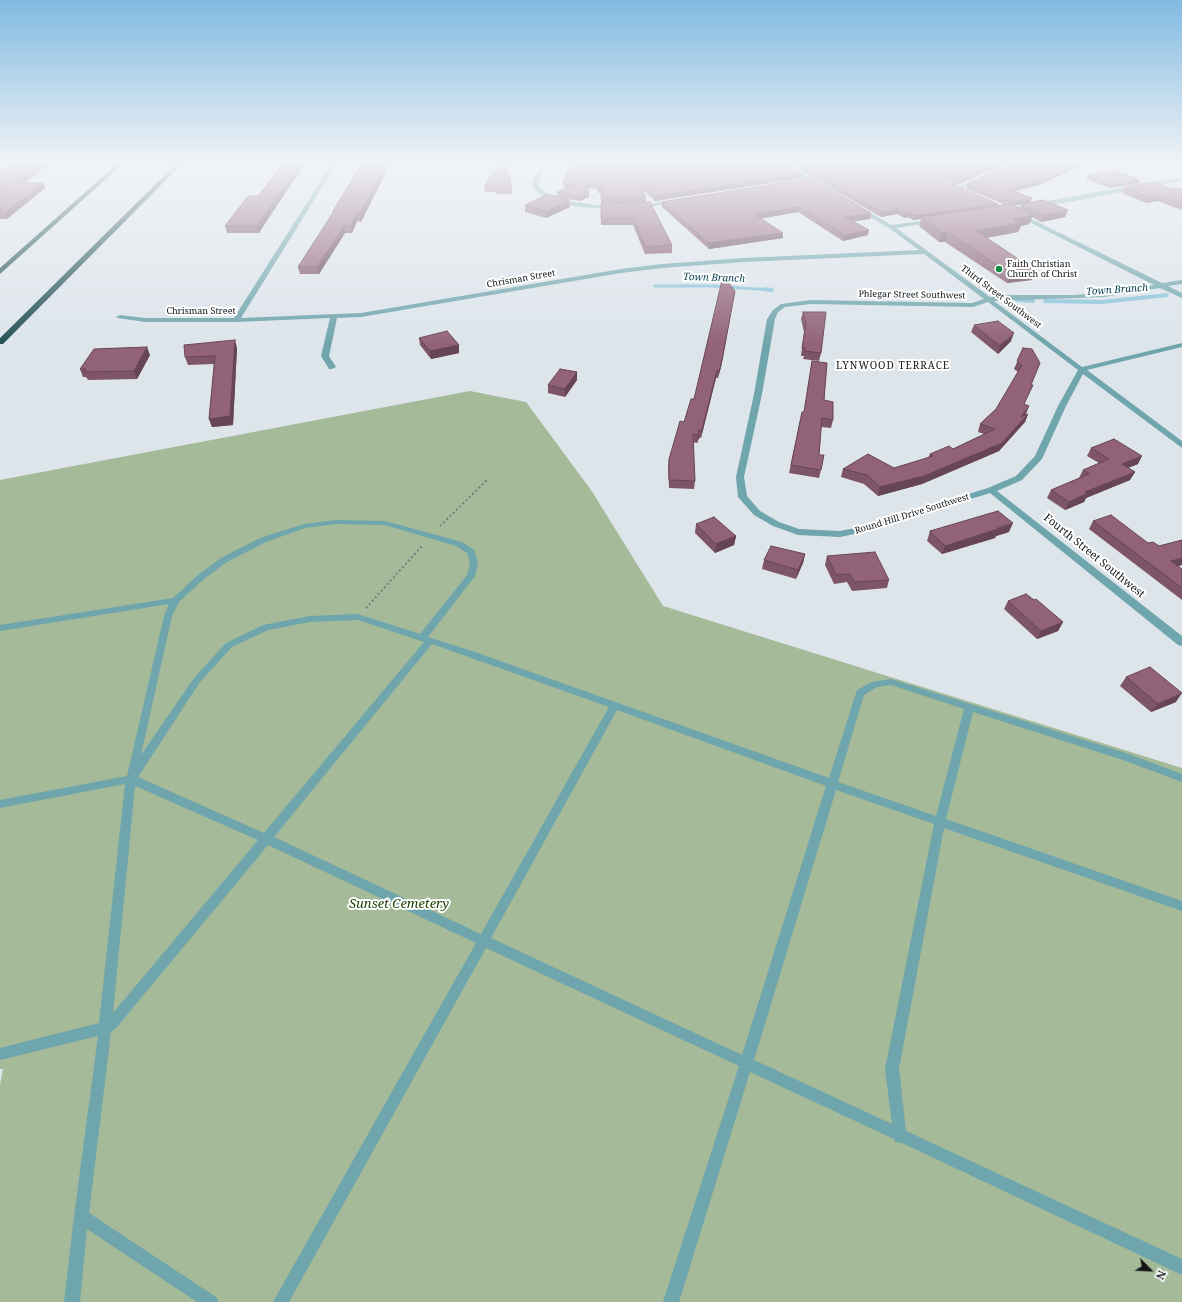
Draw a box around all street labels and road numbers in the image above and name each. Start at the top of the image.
street label: Third Street Southwest [959,263,1043,331]
street label: Chrisman Street [486,268,556,290]
street label: Phlegar Street Southwest [858,289,966,301]
street label: Chrisman Street [166,306,236,316]
street label: Round Hill Drive Southwest [854,491,970,537]
street label: Fourth Street Southwest [1041,511,1147,601]

